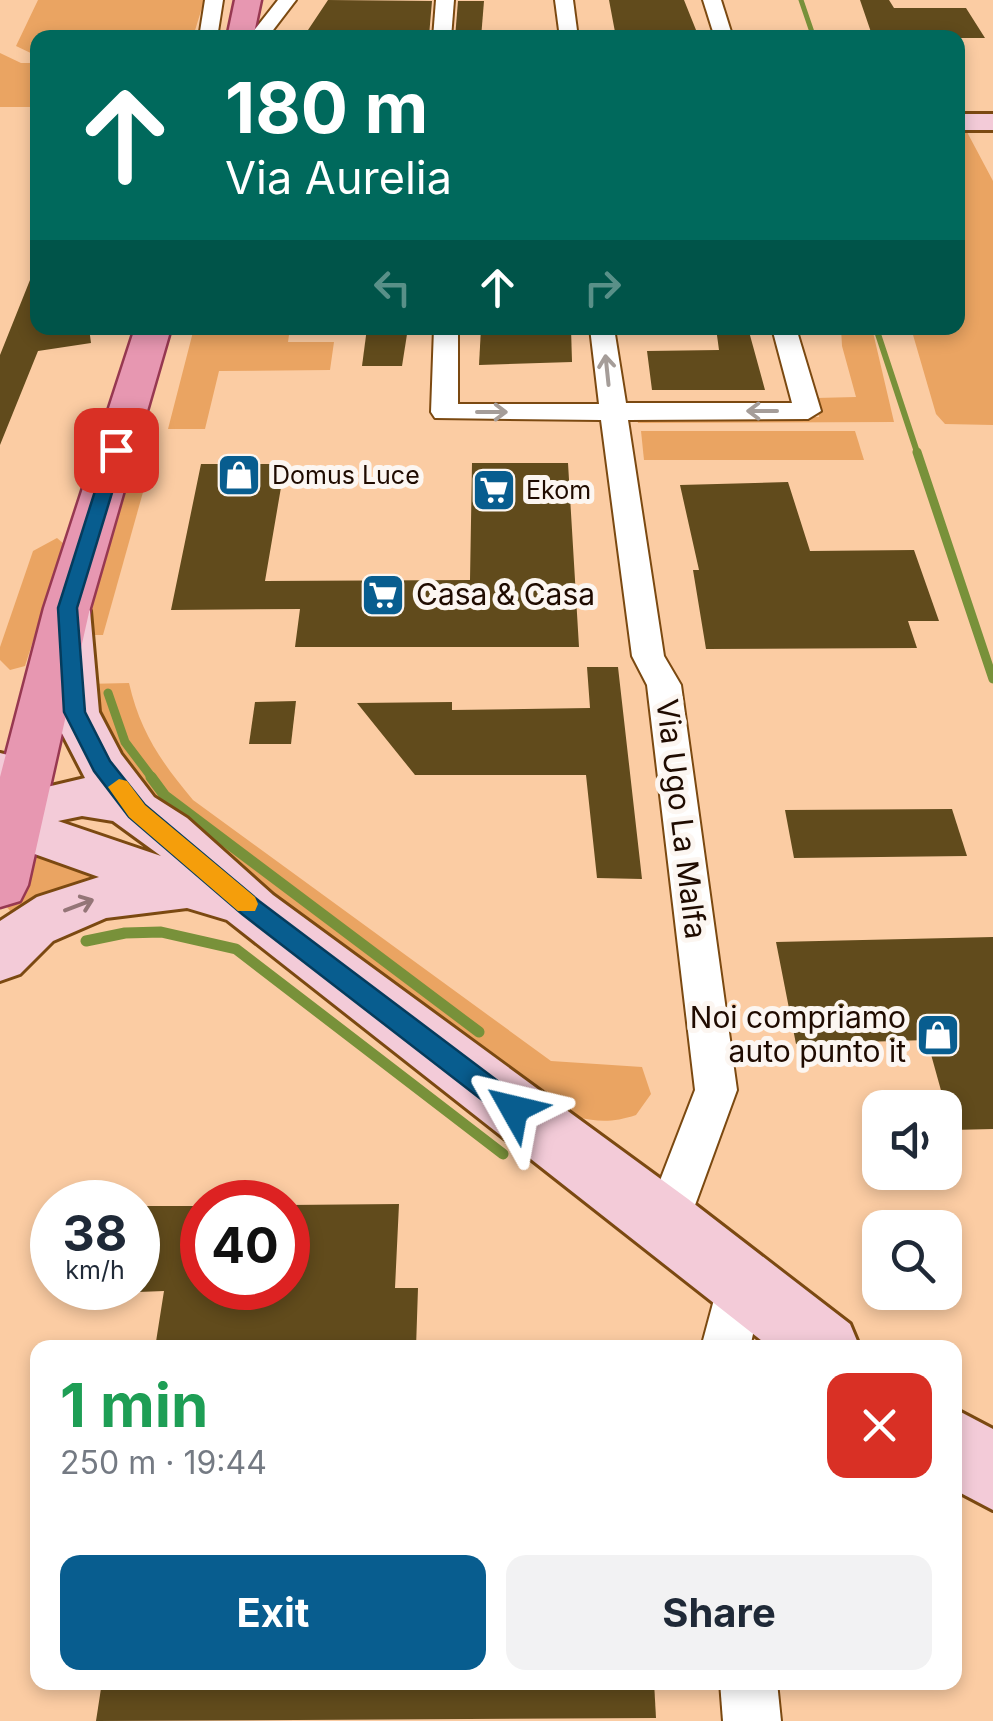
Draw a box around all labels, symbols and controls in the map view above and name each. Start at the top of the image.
text: 180 m [225,65,428,150]
icon: ahead [60,70,190,200]
text: Via Aurelia [225,150,452,205]
icon: left [365,260,420,315]
icon: ahead [470,260,525,315]
icon: right [575,260,630,315]
one-way arrow [597,354,616,386]
one-way arrow [476,402,508,422]
one-way arrow [746,402,778,420]
pin [74,408,159,493]
icon: arrive [89,423,144,478]
shop icon: Domus Luce [216,452,262,498]
place label: Domus Luce [272,460,420,490]
supermarket icon: Ekom [471,467,517,513]
place label: Ekom [526,475,591,505]
supermarket icon: Casa & Casa [360,572,406,618]
place label: Casa & Casa [416,576,595,612]
street label: Via Ugo La Malfa [649,697,715,941]
one-way arrow [63,895,94,913]
place label: Noi compriamo auto punto it [690,999,906,1069]
shop icon: Noi compriamo auto punto it [915,1012,961,1058]
position arrow [462,1057,566,1161]
map controls [862,1090,962,1310]
button: sound [862,1090,962,1190]
speed limit sign: 40 [180,1180,310,1310]
text: 38 [63,1203,127,1263]
button: search [862,1210,962,1310]
text: km/h [65,1255,125,1285]
text: 1 min [60,1369,208,1441]
button: close [827,1373,932,1478]
text: 250 m · 19:44 [60,1443,267,1482]
button: Exit [60,1555,486,1670]
button: Share [506,1555,932,1670]

